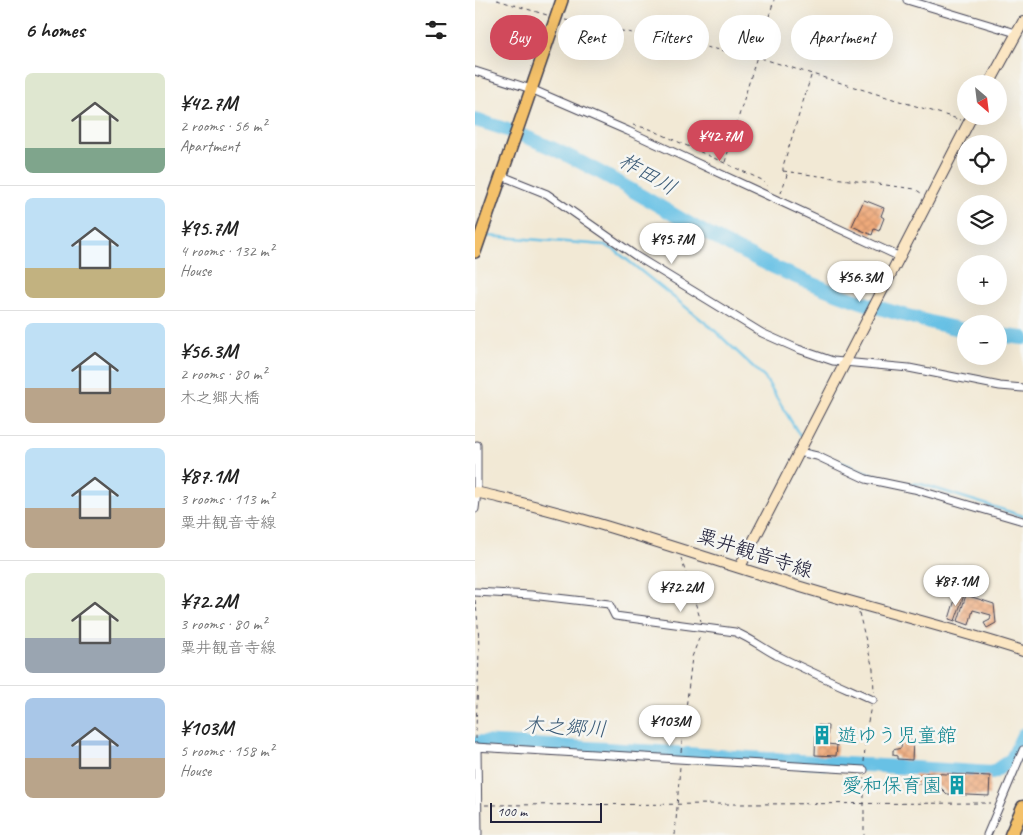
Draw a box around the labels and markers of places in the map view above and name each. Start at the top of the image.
pin: ¥42.7M [679,120,761,162]
pin: ¥95.7M [631,222,713,265]
pin: ¥56.3M [819,260,901,303]
pin: ¥87.1M [915,564,997,607]
pin: ¥72.2M [640,570,722,613]
pin: ¥103M [635,704,705,747]
place label: 遊ゆう児童館 [837,723,957,748]
building icon: 遊ゆう児童館 [811,724,833,746]
place label: 愛和保育園 [842,773,942,798]
building icon: 愛和保育園 [946,774,968,796]

